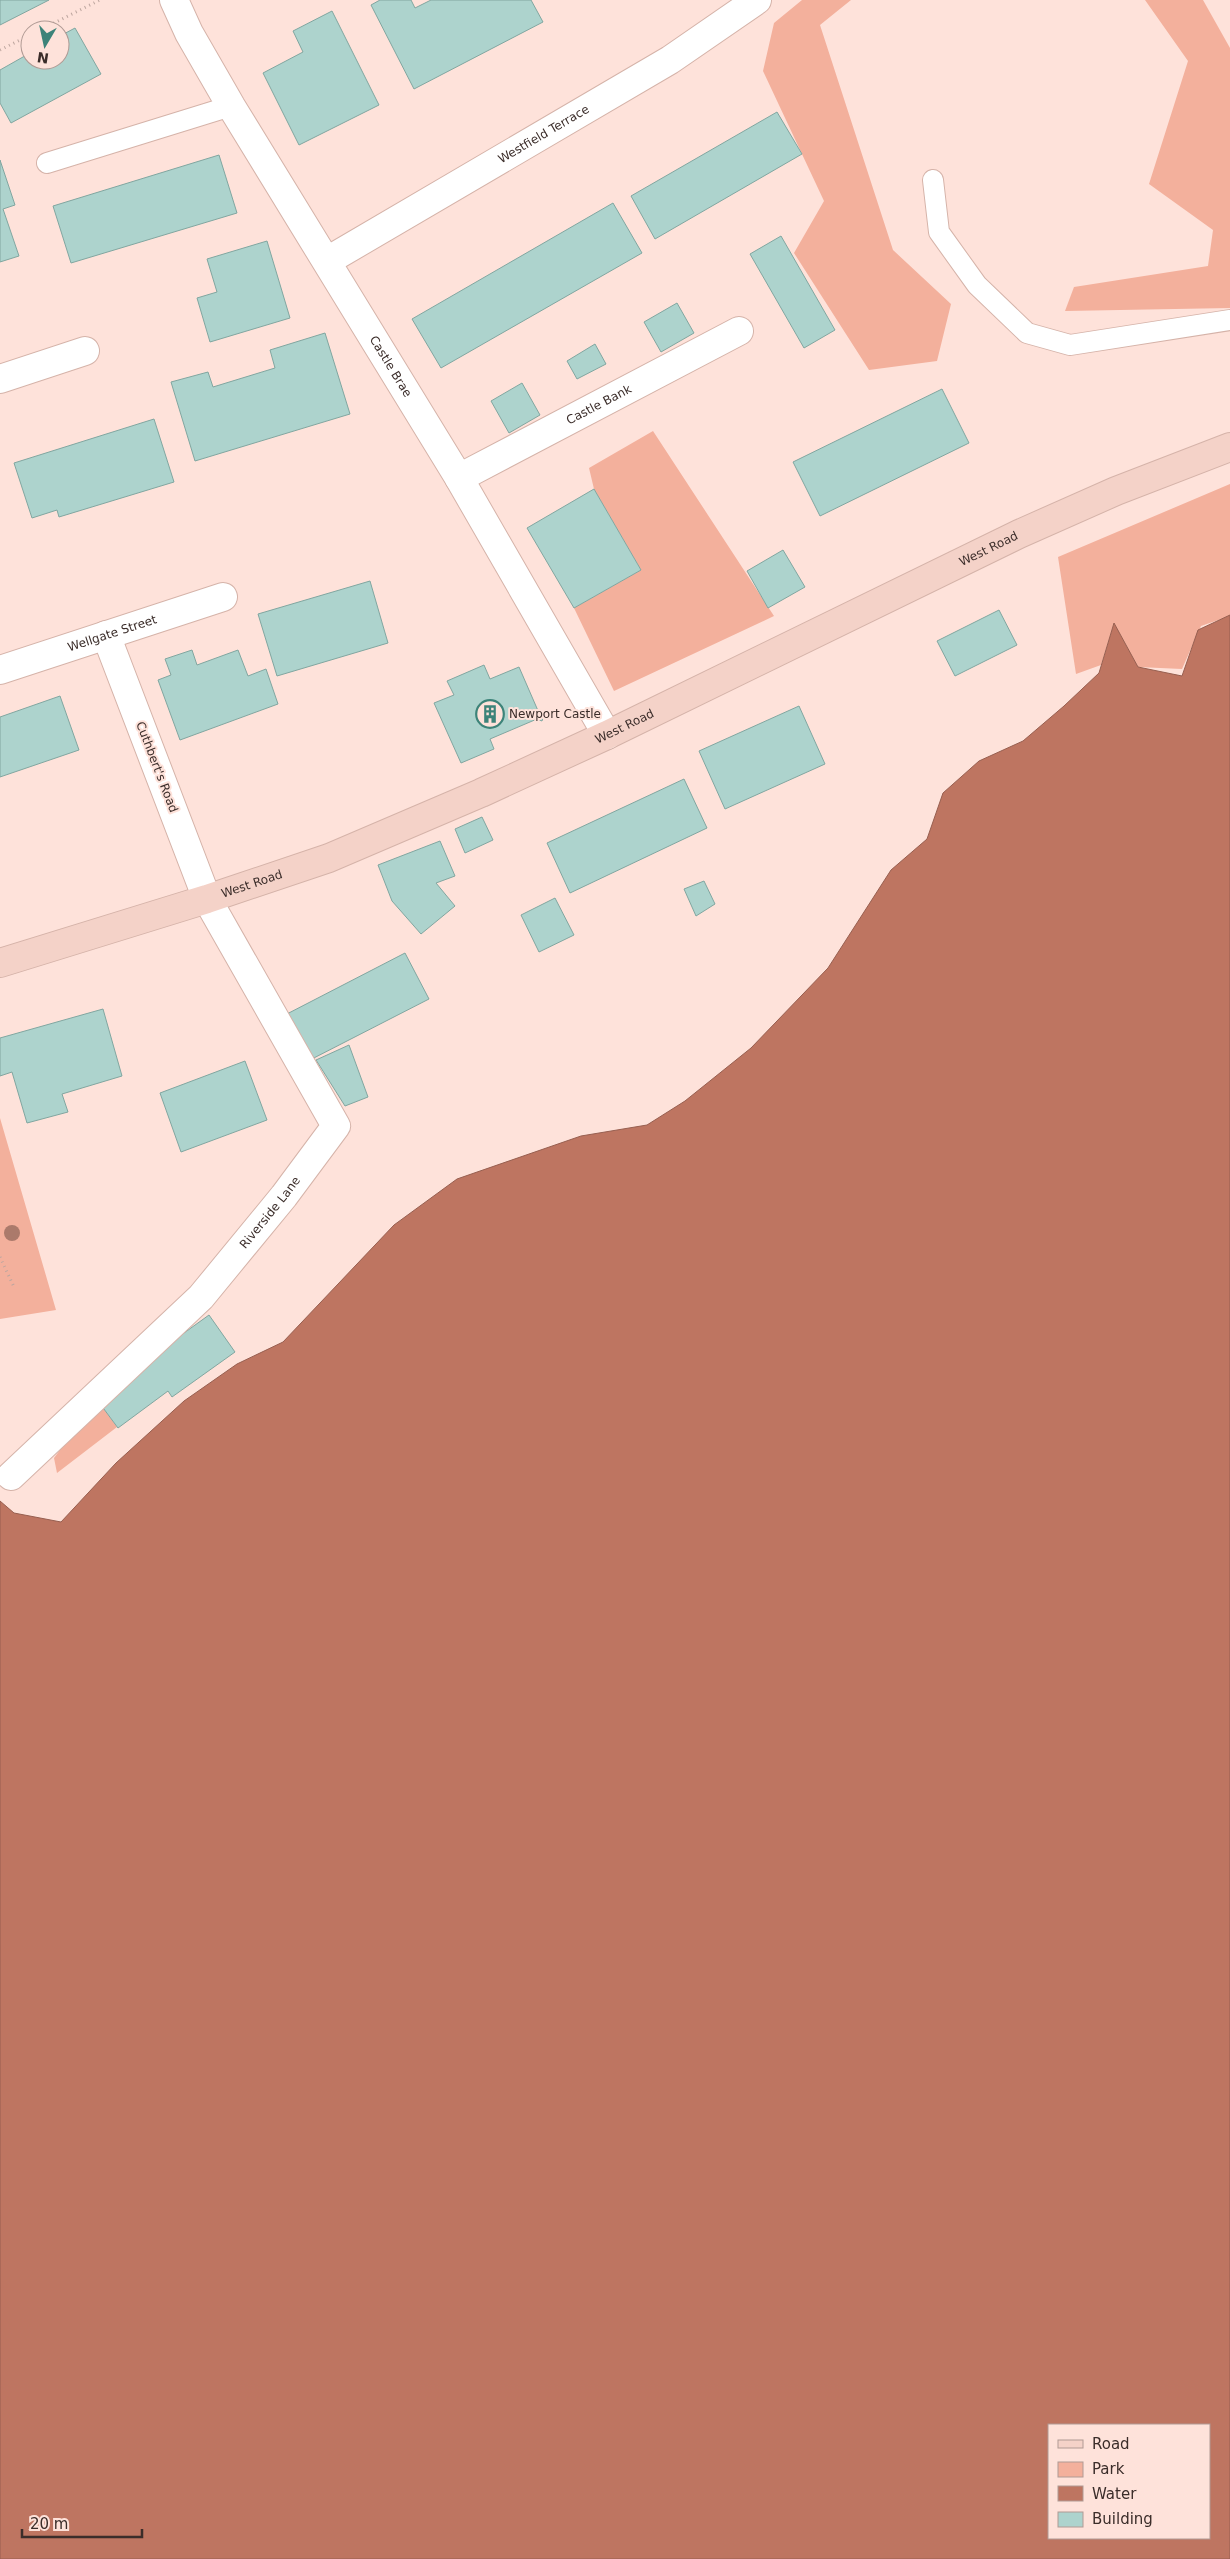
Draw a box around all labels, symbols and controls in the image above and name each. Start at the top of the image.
north arrow [20,20,70,70]
text: N [36,49,50,67]
street label: Westfield Terrace [496,102,592,166]
street label: Castle Brae [367,333,415,400]
street label: Castle Bank [564,382,634,427]
street label: West Road [957,529,1020,569]
street label: Wellgate Street [66,612,159,654]
building icon: Newport Castle [475,699,505,729]
street label: West Road [593,706,656,746]
place label: Newport Castle [509,707,601,721]
street label: Cuthbert's Road [133,719,181,815]
street label: West Road [220,867,284,901]
street label: Riverside Lane [237,1174,303,1251]
legend [1048,2424,1210,2539]
text: Road [1092,2435,1130,2453]
text: Park [1092,2460,1125,2478]
text: Water [1092,2485,1137,2503]
scale bar [22,2506,142,2538]
text: Building [1092,2510,1153,2528]
text: 20 m [30,2515,68,2533]

